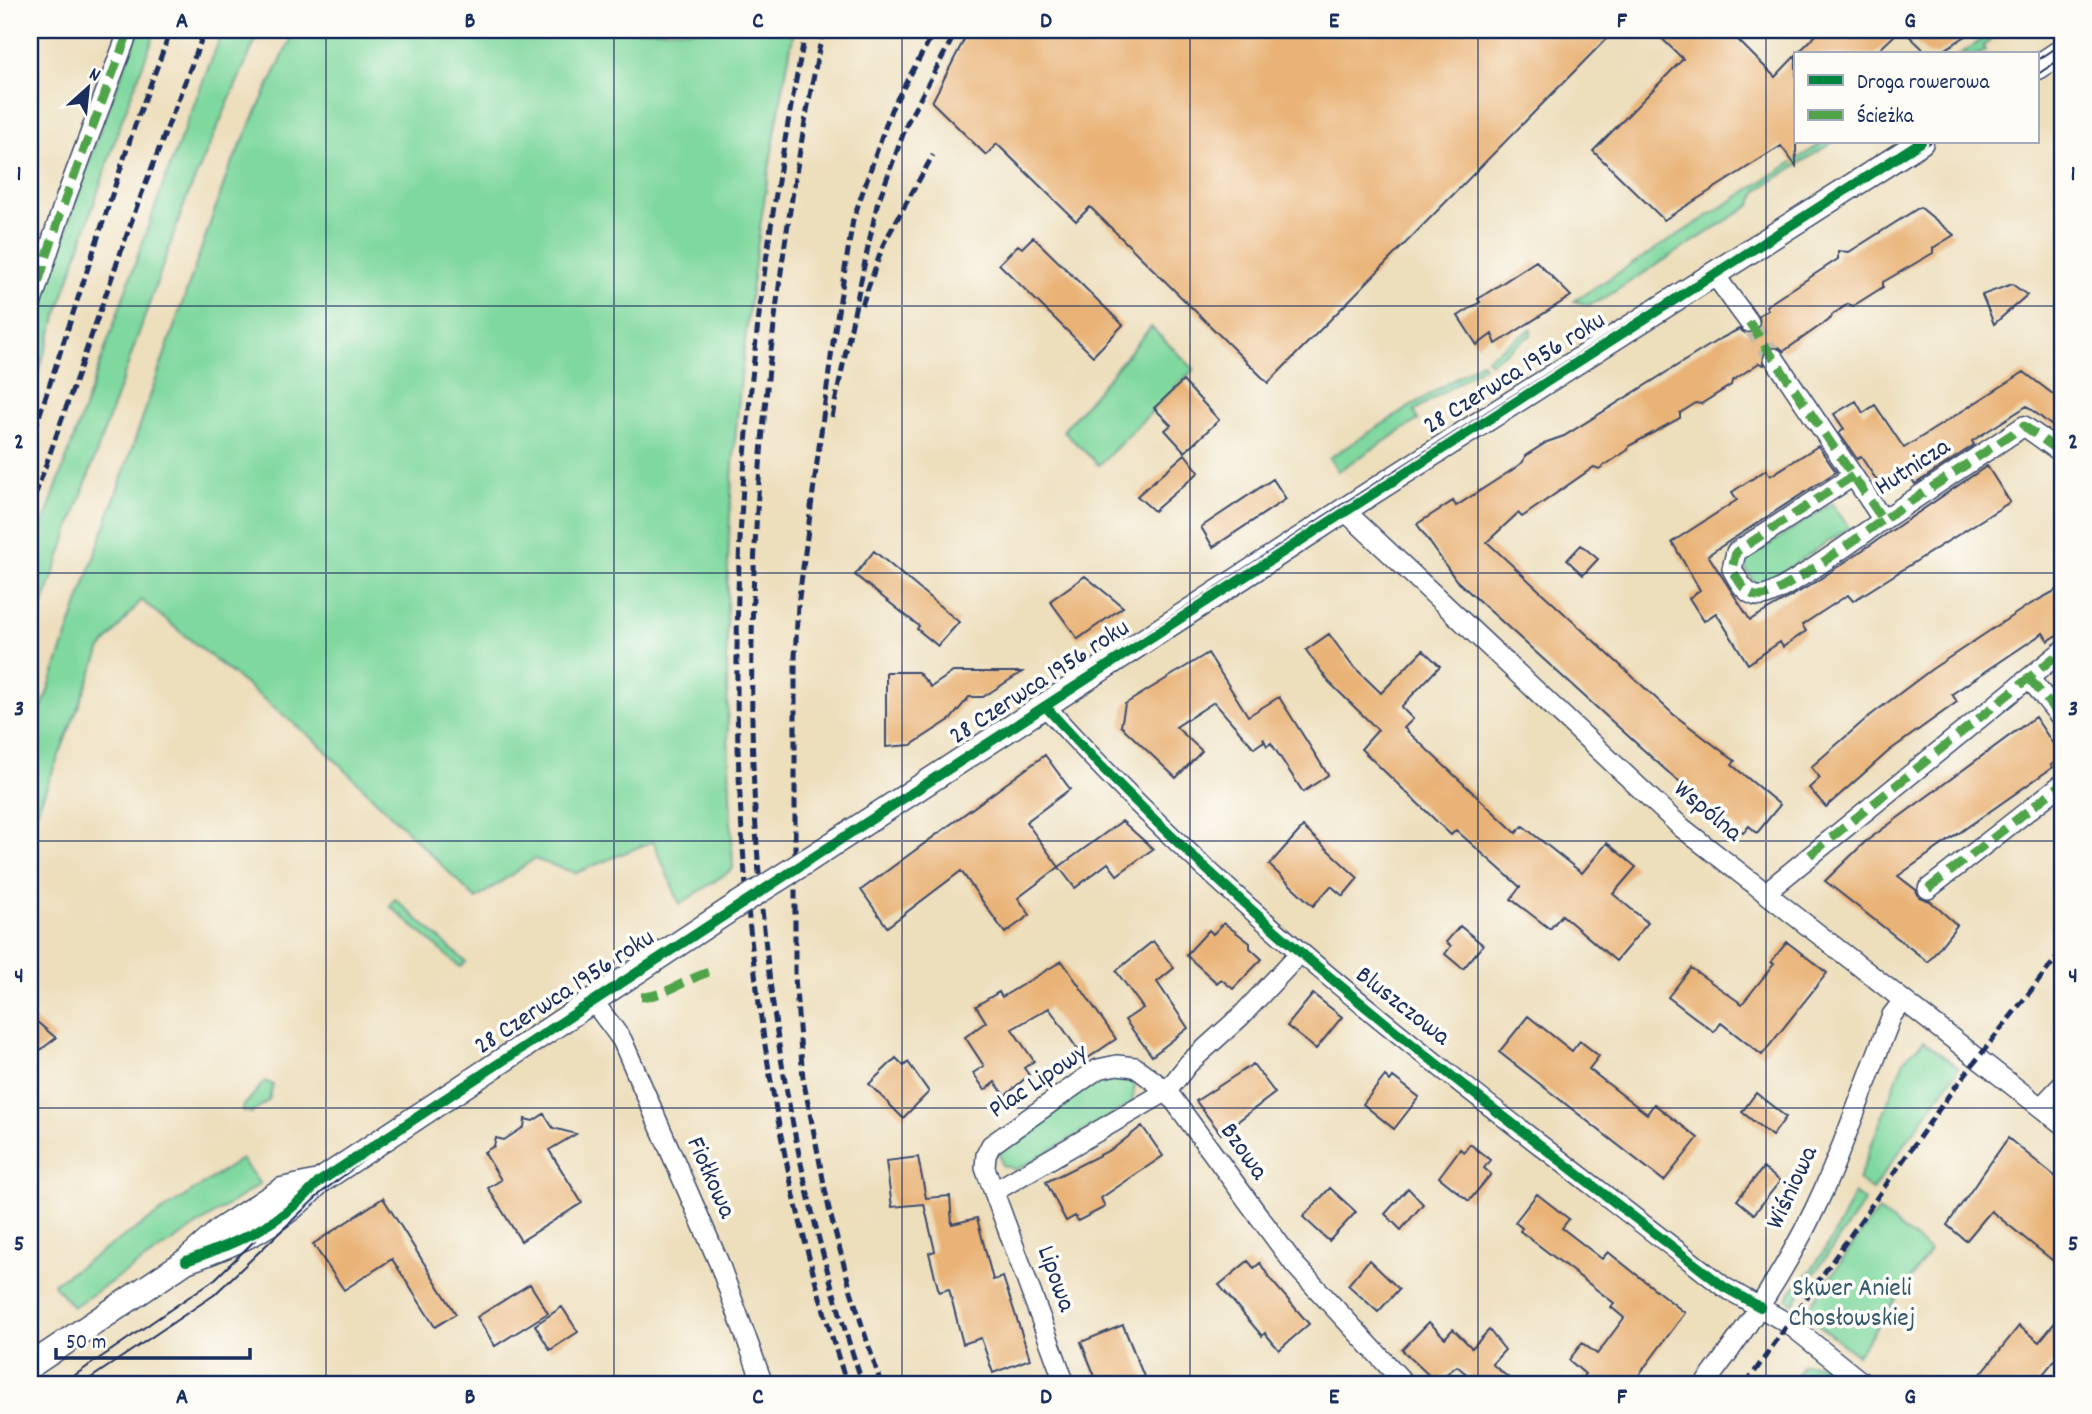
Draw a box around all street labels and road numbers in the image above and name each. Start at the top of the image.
street label: 28 Czerwca 1956 roku [1417,303,1613,445]
street label: Hutnicza [1868,429,1959,506]
street label: 28 Czerwca 1956 roku [943,611,1137,755]
street label: Wspólna [1665,772,1750,852]
street label: 28 Czerwca 1956 roku [468,921,662,1065]
street label: Bluszczowa [1347,958,1458,1056]
street label: Plac Lipowy [982,1035,1096,1129]
street label: Bzowa [1210,1116,1277,1189]
street label: Fiołkowa [676,1131,745,1225]
street label: Wiśniowa [1758,1139,1829,1236]
street label: Lipowa [1026,1241,1084,1318]

